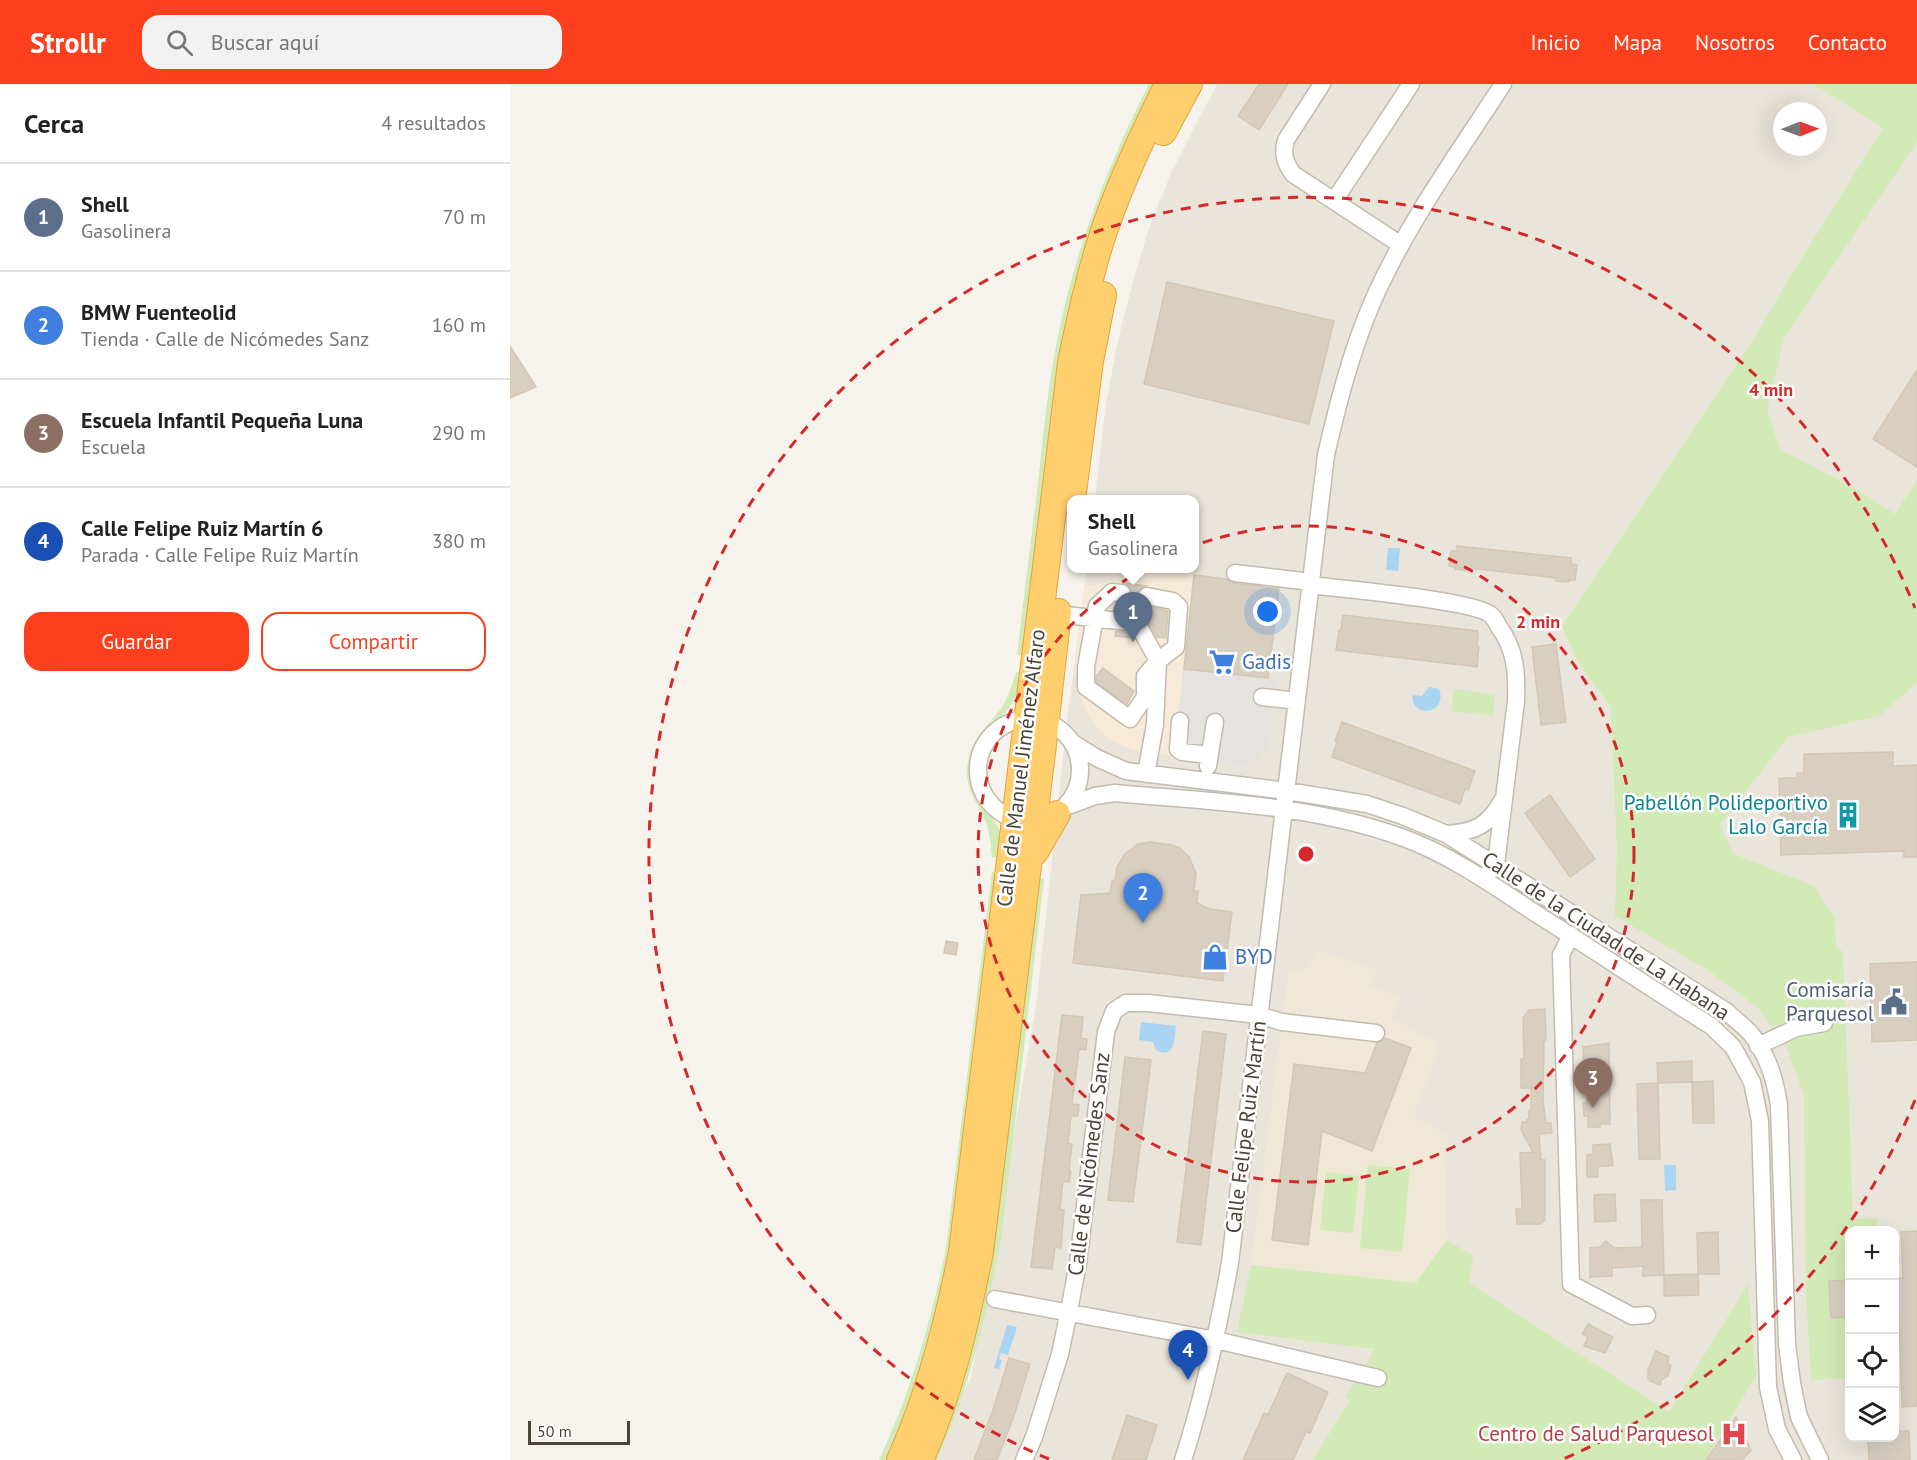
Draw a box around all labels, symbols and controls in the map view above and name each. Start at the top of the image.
search box [142,15,562,69]
text: Strollr [30,24,106,61]
icon: search [163,26,196,59]
text: Buscar aquí [211,28,319,56]
text: Inicio [1531,29,1580,56]
text: Mapa [1613,29,1662,56]
text: Nosotros [1695,29,1775,56]
text: Contacto [1808,29,1887,56]
north arrow [1773,102,1827,156]
text: Cerca [24,107,84,140]
text: 4 resultados [381,110,486,136]
text: Shell [81,190,129,218]
text: 1 [38,204,49,230]
text: 70 m [443,204,486,230]
text: Gasolinera [81,218,171,244]
text: BMW Fuenteolid [81,298,236,326]
text: 2 [38,312,49,338]
text: 160 m [432,312,486,338]
text: Tienda · Calle de Nicómedes Sanz [81,326,369,352]
text: 4 min [1749,378,1793,401]
text: Escuela Infantil Pequeña Luna [81,406,363,434]
text: 3 [38,420,49,446]
text: 290 m [432,420,486,446]
text: Escuela [81,434,146,460]
popup [1067,495,1199,573]
text: Shell [1088,507,1136,535]
text: Calle Felipe Ruiz Martín 6 [81,514,324,542]
text: 4 [38,528,49,554]
text: 380 m [432,528,486,554]
text: Gasolinera [1088,535,1178,561]
text: Parada · Calle Felipe Ruiz Martín [81,542,359,568]
pin: 1 [1114,592,1152,642]
your location [1253,597,1282,626]
text: 2 min [1516,610,1560,633]
button: Guardar [24,612,249,671]
button: Compartir [261,612,486,671]
street label: Calle de Manuel Jiménez Alfaro [990,628,1051,908]
supermarket icon: Gadis [1207,647,1237,677]
place label: Gadis [1242,648,1291,675]
place label: Pabellón Polideportivo Lalo García [1624,789,1828,840]
building icon: Pabellón Polideportivo Lalo García [1833,800,1863,830]
centre of rings [1296,844,1316,864]
street label: Calle de la Ciudad de La Habana [1477,845,1735,1026]
pin: 2 [1124,874,1162,923]
shop icon: BYD [1200,942,1230,972]
place label: BYD [1235,943,1273,970]
place label: Comisaría Parquesol [1786,976,1874,1027]
public building icon: Comisaría Parquesol [1879,987,1909,1017]
street label: Calle Felipe Ruiz Martín [1219,1019,1272,1235]
street label: Calle de Nicómedes Sanz [1061,1051,1116,1277]
pin: 3 [1574,1058,1612,1108]
map controls [1845,1226,1899,1442]
button: + [1845,1226,1899,1280]
button: − [1845,1280,1899,1334]
pin: 4 [1168,1330,1208,1380]
button: locate [1845,1334,1899,1388]
button: layers [1845,1388,1899,1442]
scale bar [528,1418,630,1446]
hospital icon: Centro de Salud Parquesol [1719,1419,1749,1449]
place label: Centro de Salud Parquesol [1478,1420,1714,1447]
text: 50 m [537,1421,572,1441]

